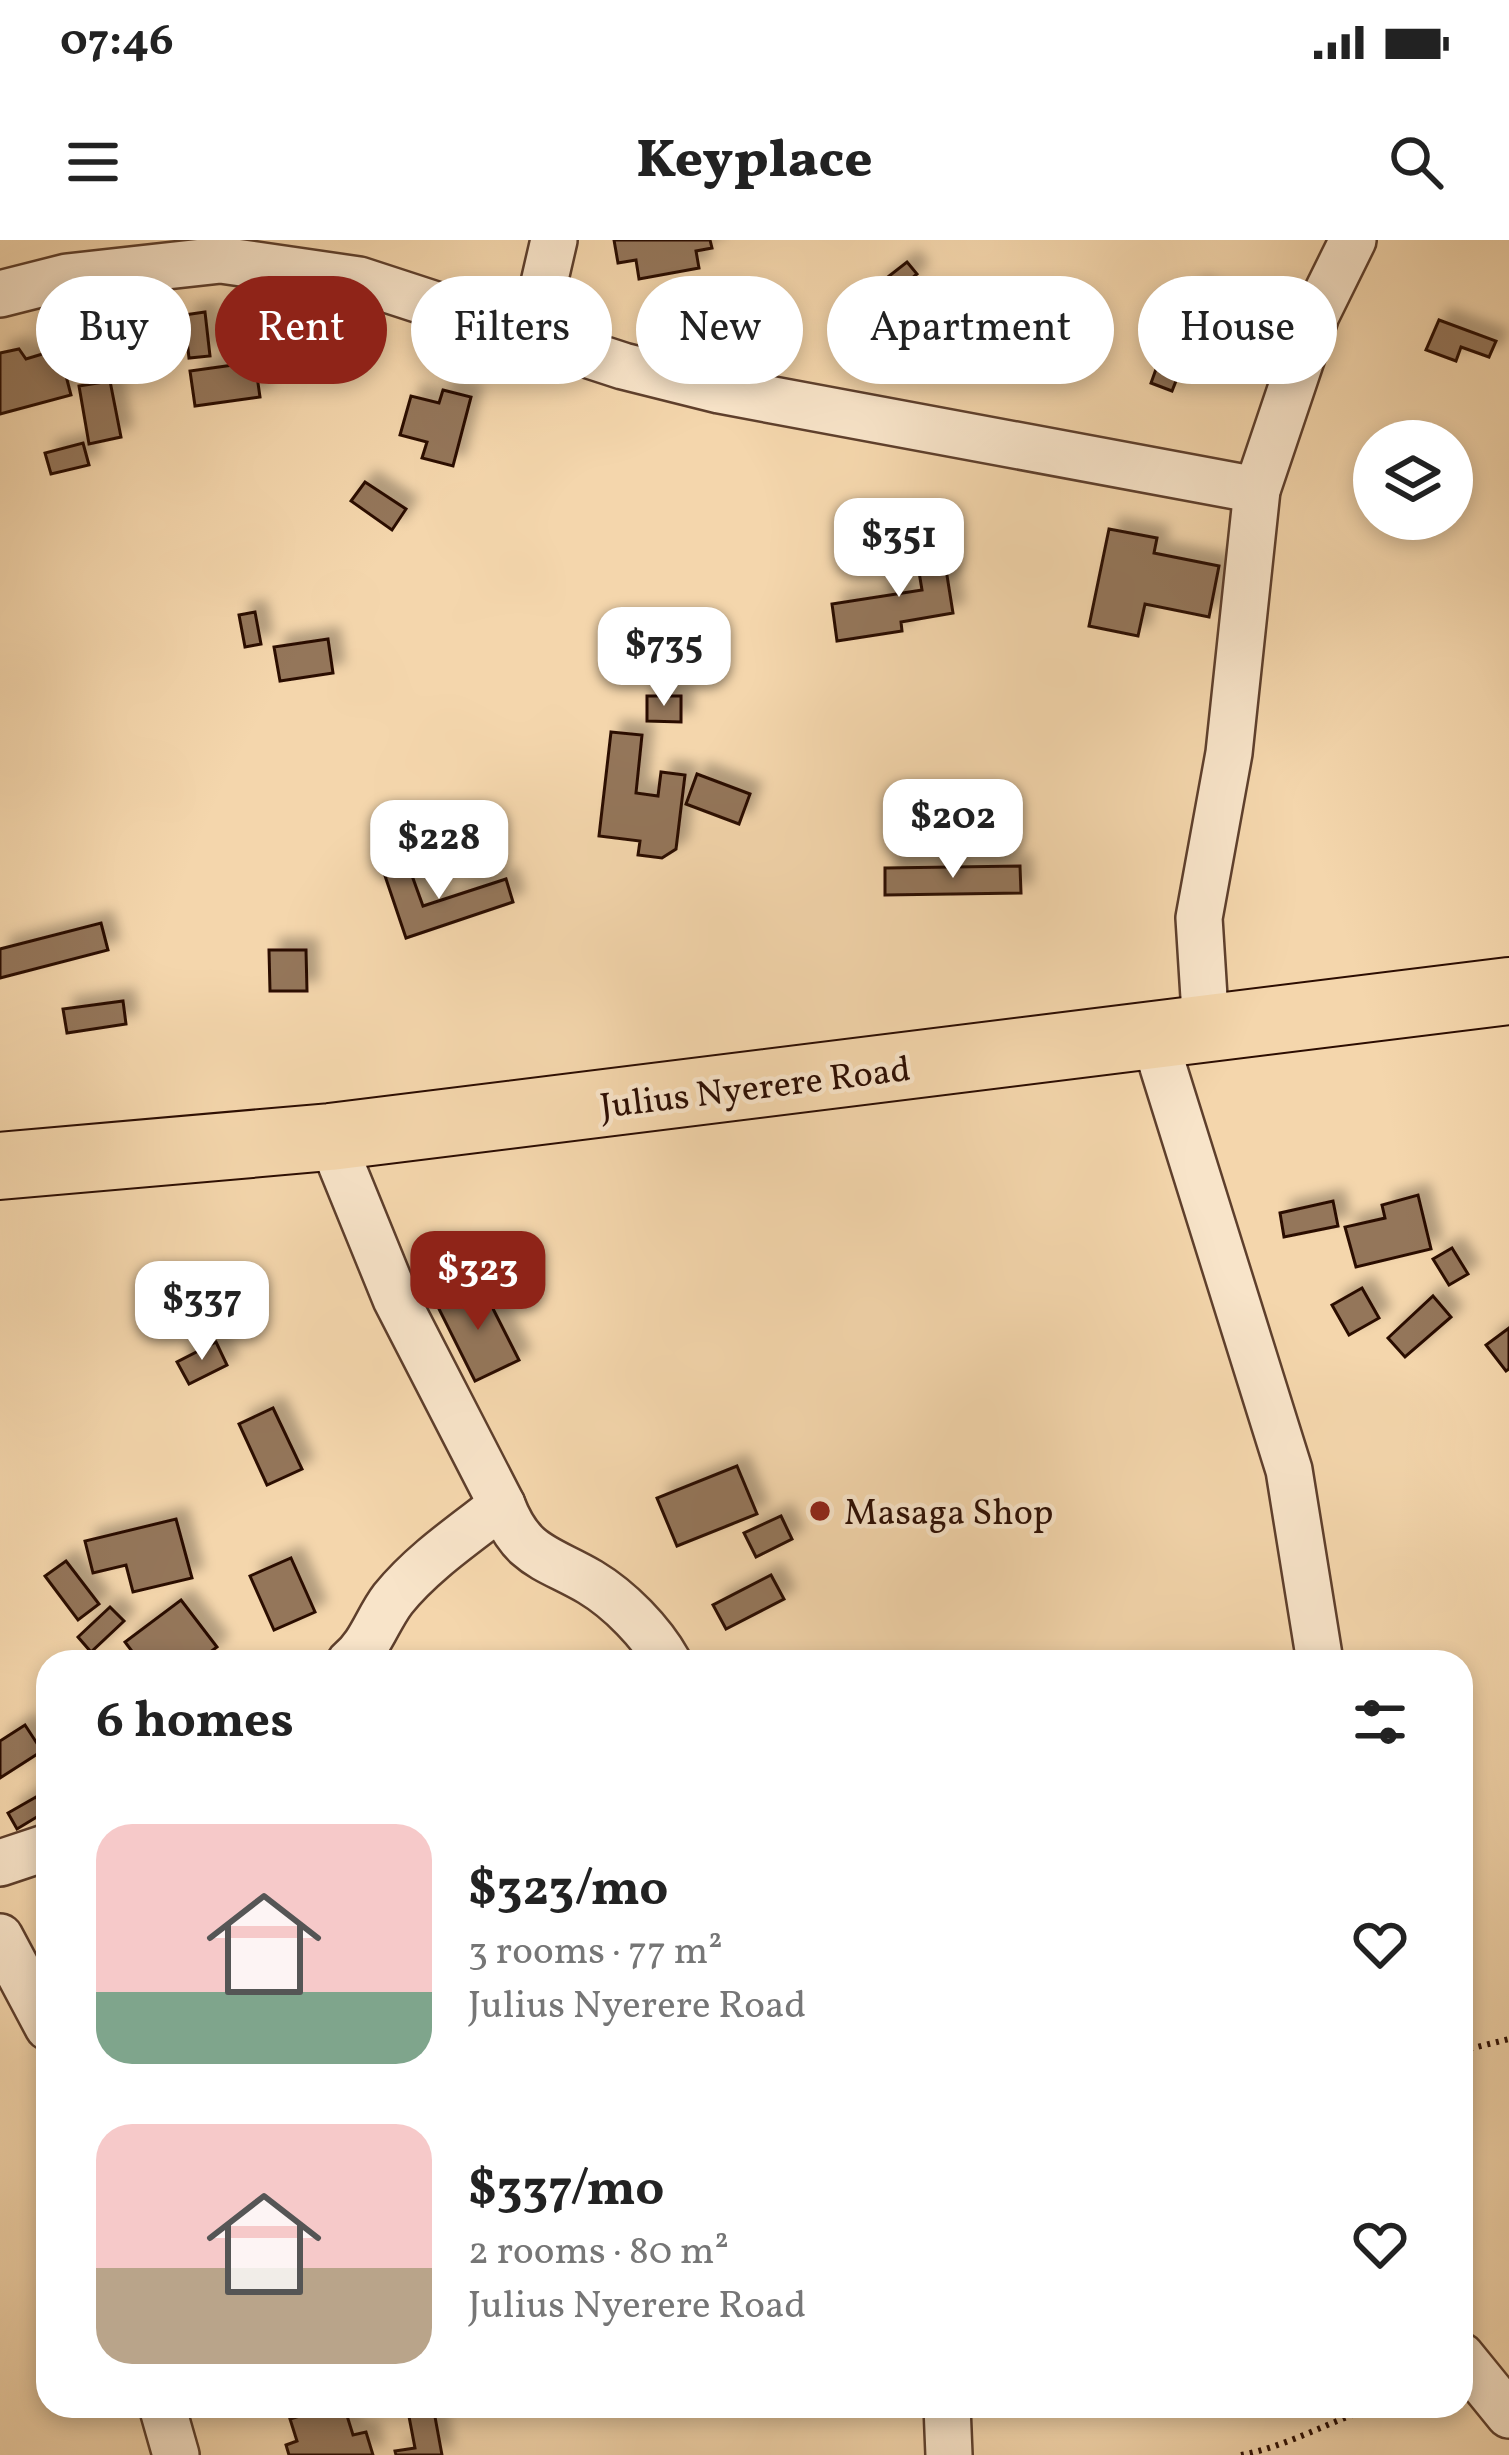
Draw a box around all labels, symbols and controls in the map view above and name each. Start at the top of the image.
text: 07:46 [60,11,174,74]
text: Keyplace [636,125,873,200]
icon: menu [60,129,126,195]
icon: search [1383,129,1449,195]
chip: Buy [36,276,191,384]
chip: Rent [215,276,387,384]
chip: Filters [411,276,612,384]
chip: New [636,276,803,384]
chip: Apartment [827,276,1114,384]
chip: House [1138,276,1337,384]
map controls [1353,420,1473,540]
button: layers [1353,420,1473,540]
pin: $351 [828,498,970,600]
text: $351 [861,510,937,564]
pin: $735 [593,607,735,709]
text: $735 [625,619,703,673]
pin: $202 [882,779,1024,881]
text: $202 [910,791,996,845]
pin: $228 [368,800,510,902]
text: $228 [397,812,481,866]
street label: Julius Nyerere Road [597,1046,914,1134]
pin: $323 [407,1231,549,1333]
text: $323 [437,1243,519,1297]
pin: $337 [131,1261,273,1363]
text: $337 [162,1273,242,1327]
place label: Masaga Shop [844,1490,1053,1540]
marker: Masaga Shop [807,1498,833,1524]
text: 6 homes [96,1687,294,1758]
icon: filters [1347,1689,1413,1755]
text: $323/mo [468,1855,668,1926]
icon: home [192,1872,336,2016]
icon: heart [1347,1911,1413,1977]
text: 3 rooms · 77 m² [468,1926,723,1980]
text: Julius Nyerere Road [468,1980,806,2034]
text: $337/mo [468,2155,664,2226]
icon: home [192,2172,336,2316]
icon: heart [1347,2211,1413,2277]
text: 2 rooms · 80 m² [468,2226,729,2280]
text: Julius Nyerere Road [468,2280,806,2334]

